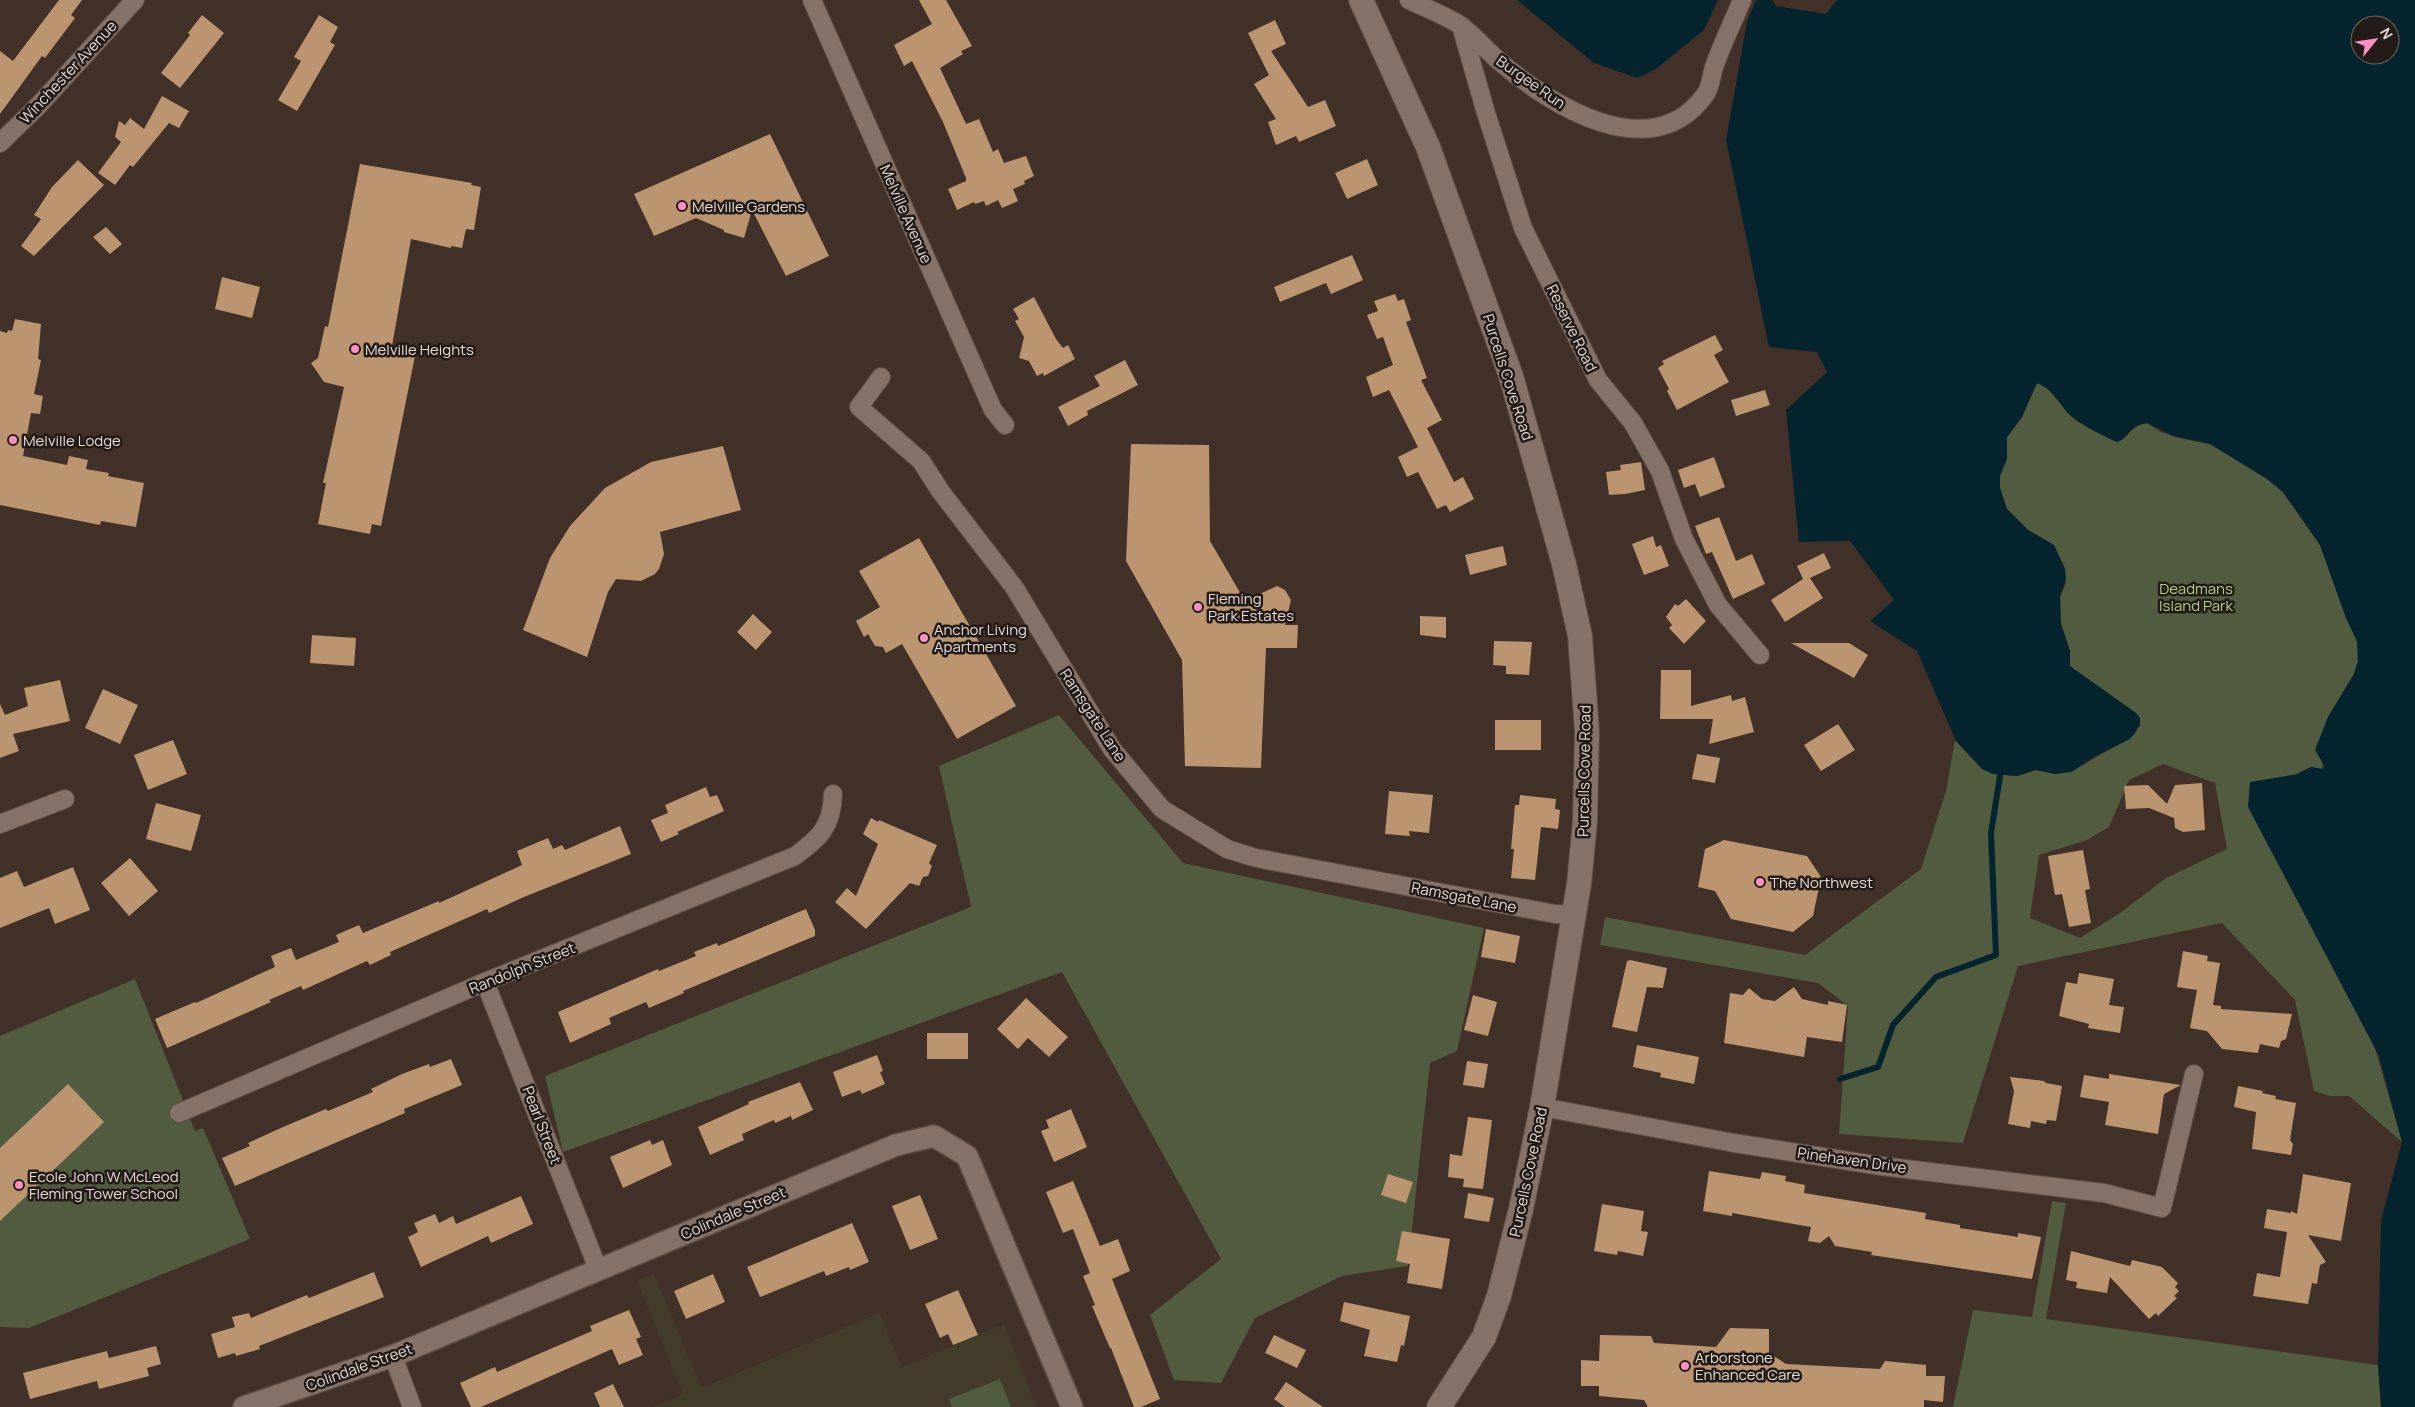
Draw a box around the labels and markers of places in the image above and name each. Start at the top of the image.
place label: Melville Gardens [692,196,805,217]
marker: Melville Gardens [676,200,688,212]
place label: Melville Heights [365,339,474,360]
marker: Melville Heights [349,343,361,355]
place label: Melville Lodge [23,430,121,451]
marker: Melville Lodge [7,434,19,446]
place label: Fleming Park Estates [1208,588,1294,626]
marker: Fleming Park Estates [1192,601,1204,613]
place label: Anchor Living Apartments [934,619,1027,657]
marker: Anchor Living Apartments [918,632,930,644]
place label: The Northwest [1770,872,1873,893]
marker: The Northwest [1754,876,1766,888]
place label: Ecole John W McLeod Fleming Tower School [29,1166,179,1204]
marker: Ecole John W McLeod Fleming Tower School [13,1179,25,1191]
place label: Arborstone Enhanced Care [1695,1347,1801,1385]
marker: Arborstone Enhanced Care [1679,1360,1691,1372]

